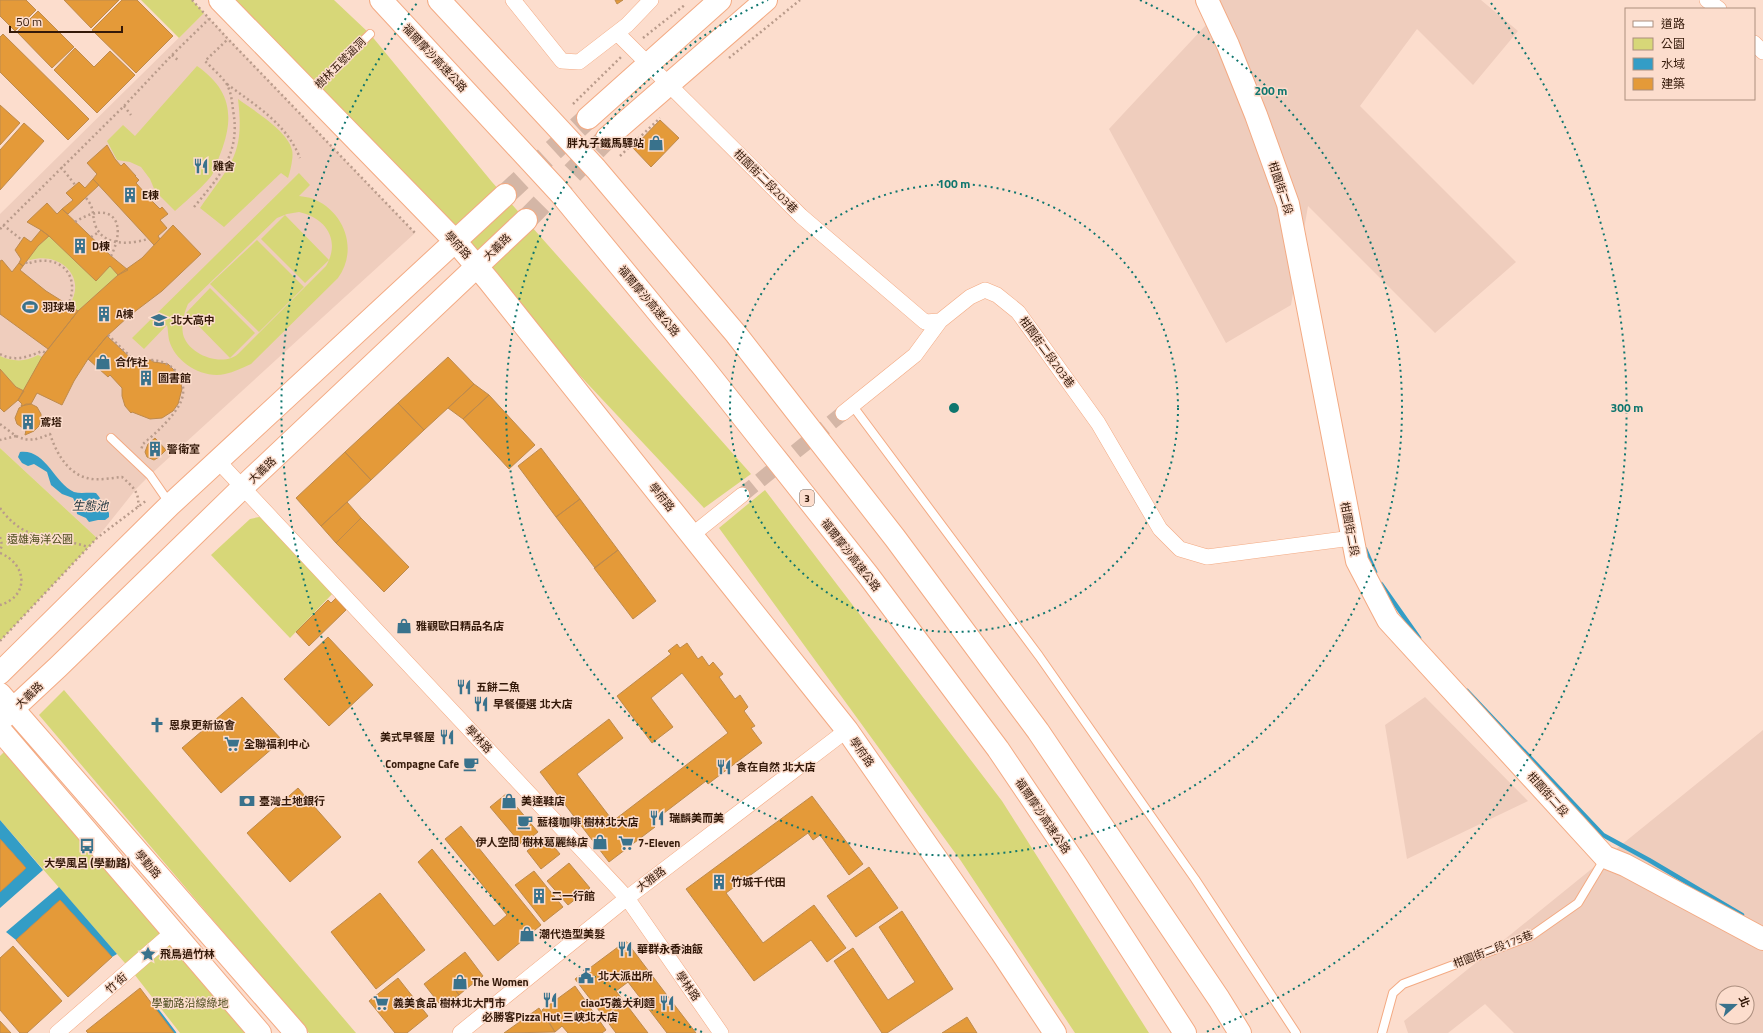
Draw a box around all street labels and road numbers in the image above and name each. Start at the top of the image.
street label: 福爾摩沙高速公路 [399,20,471,96]
street label: 樹林五號涵洞 [311,34,369,92]
street label: 柑園街二段203巷 [730,145,802,217]
street label: 柑園街二段 [1265,159,1297,217]
street label: 學府路 [441,227,475,263]
street label: 大義路 [480,230,514,264]
street label: 福爾摩沙高速公路 [615,262,683,340]
street label: 柑園街二段203巷 [1016,313,1078,391]
street label: 大義路 [244,453,280,487]
street label: 學府路 [645,479,679,515]
road number: 3 [800,490,814,506]
street label: 柑園街二段 [1337,500,1363,558]
street label: 福爾摩沙高速公路 [818,515,884,595]
street label: 大義路 [11,678,47,712]
street label: 學林路 [462,721,496,757]
street label: 學府路 [846,734,878,770]
street label: 柑園街二段 [1524,768,1572,820]
street label: 福爾摩沙高速公路 [1012,775,1074,857]
street label: 學勤路 [131,846,165,882]
street label: 大雅路 [633,863,669,895]
street label: 柑園街二段175巷 [1451,926,1535,972]
street label: 學林路 [672,968,704,1004]
street label: 竹 街 [102,969,130,997]

